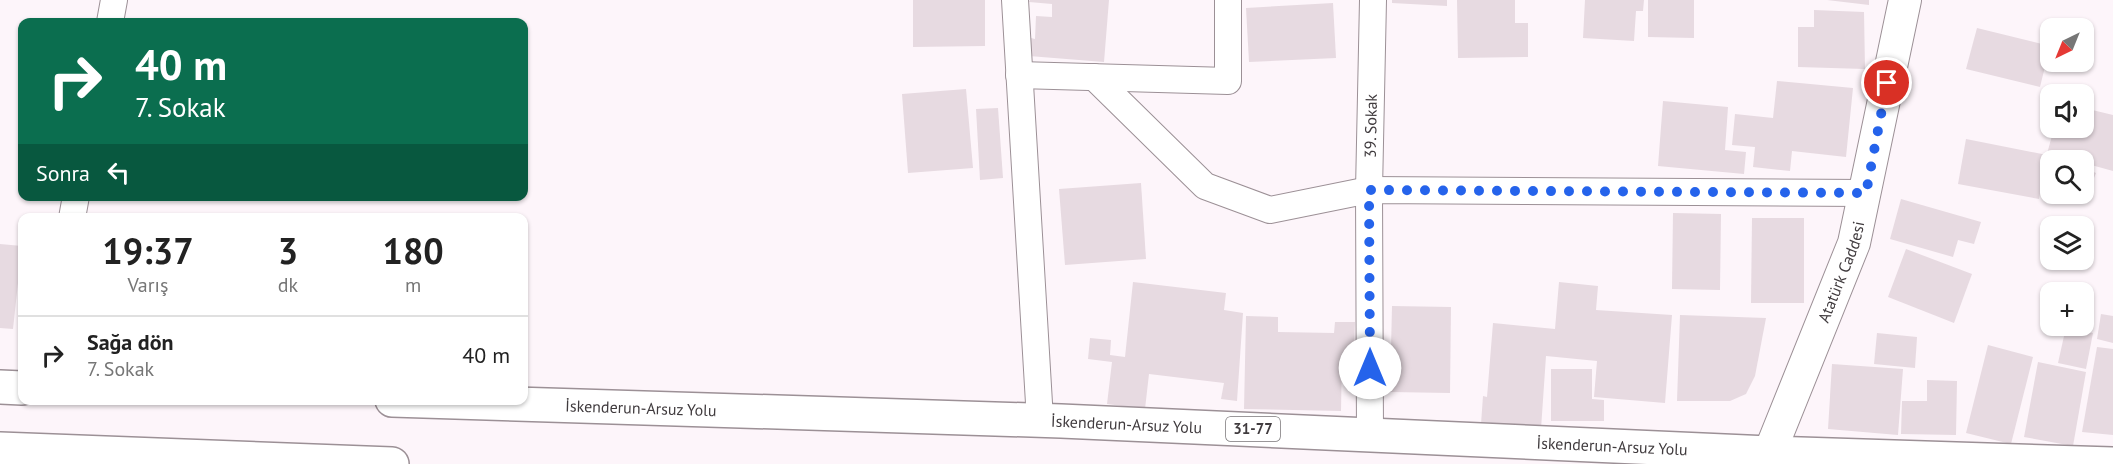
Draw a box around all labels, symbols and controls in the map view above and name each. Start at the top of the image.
north arrow [2040,18,2094,72]
map controls [2040,18,2094,336]
text: 40 m [135,37,227,92]
icon: right [36,42,114,120]
pin [1861,57,1912,108]
icon: arrive [1870,66,1903,99]
button: sound [2040,84,2094,138]
text: 7. Sokak [135,90,226,124]
street label: 39. Sokak [1360,93,1381,158]
button: search [2040,150,2094,204]
icon: left [102,156,135,189]
text: Sonra [36,159,90,187]
button: layers [2040,216,2094,270]
street label: Atatürk Caddesi [1813,219,1868,325]
text: 19:37 [102,227,194,274]
text: 3 [278,227,298,274]
text: 180 [382,227,444,274]
text: Varış [127,272,168,298]
text: dk [278,272,298,298]
text: m [405,272,421,298]
button: + [2040,282,2094,336]
text: Sağa dön [87,328,174,356]
position arrow [1338,336,1402,400]
icon: right [36,339,69,372]
text: 40 m [462,341,510,369]
text: 7. Sokak [87,356,154,382]
street label: İskenderun-Arsuz Yolu [565,395,717,420]
street label: İskenderun-Arsuz Yolu [1051,411,1203,437]
road number: 31-77 [1226,417,1280,441]
street label: İskenderun-Arsuz Yolu [1536,433,1688,459]

